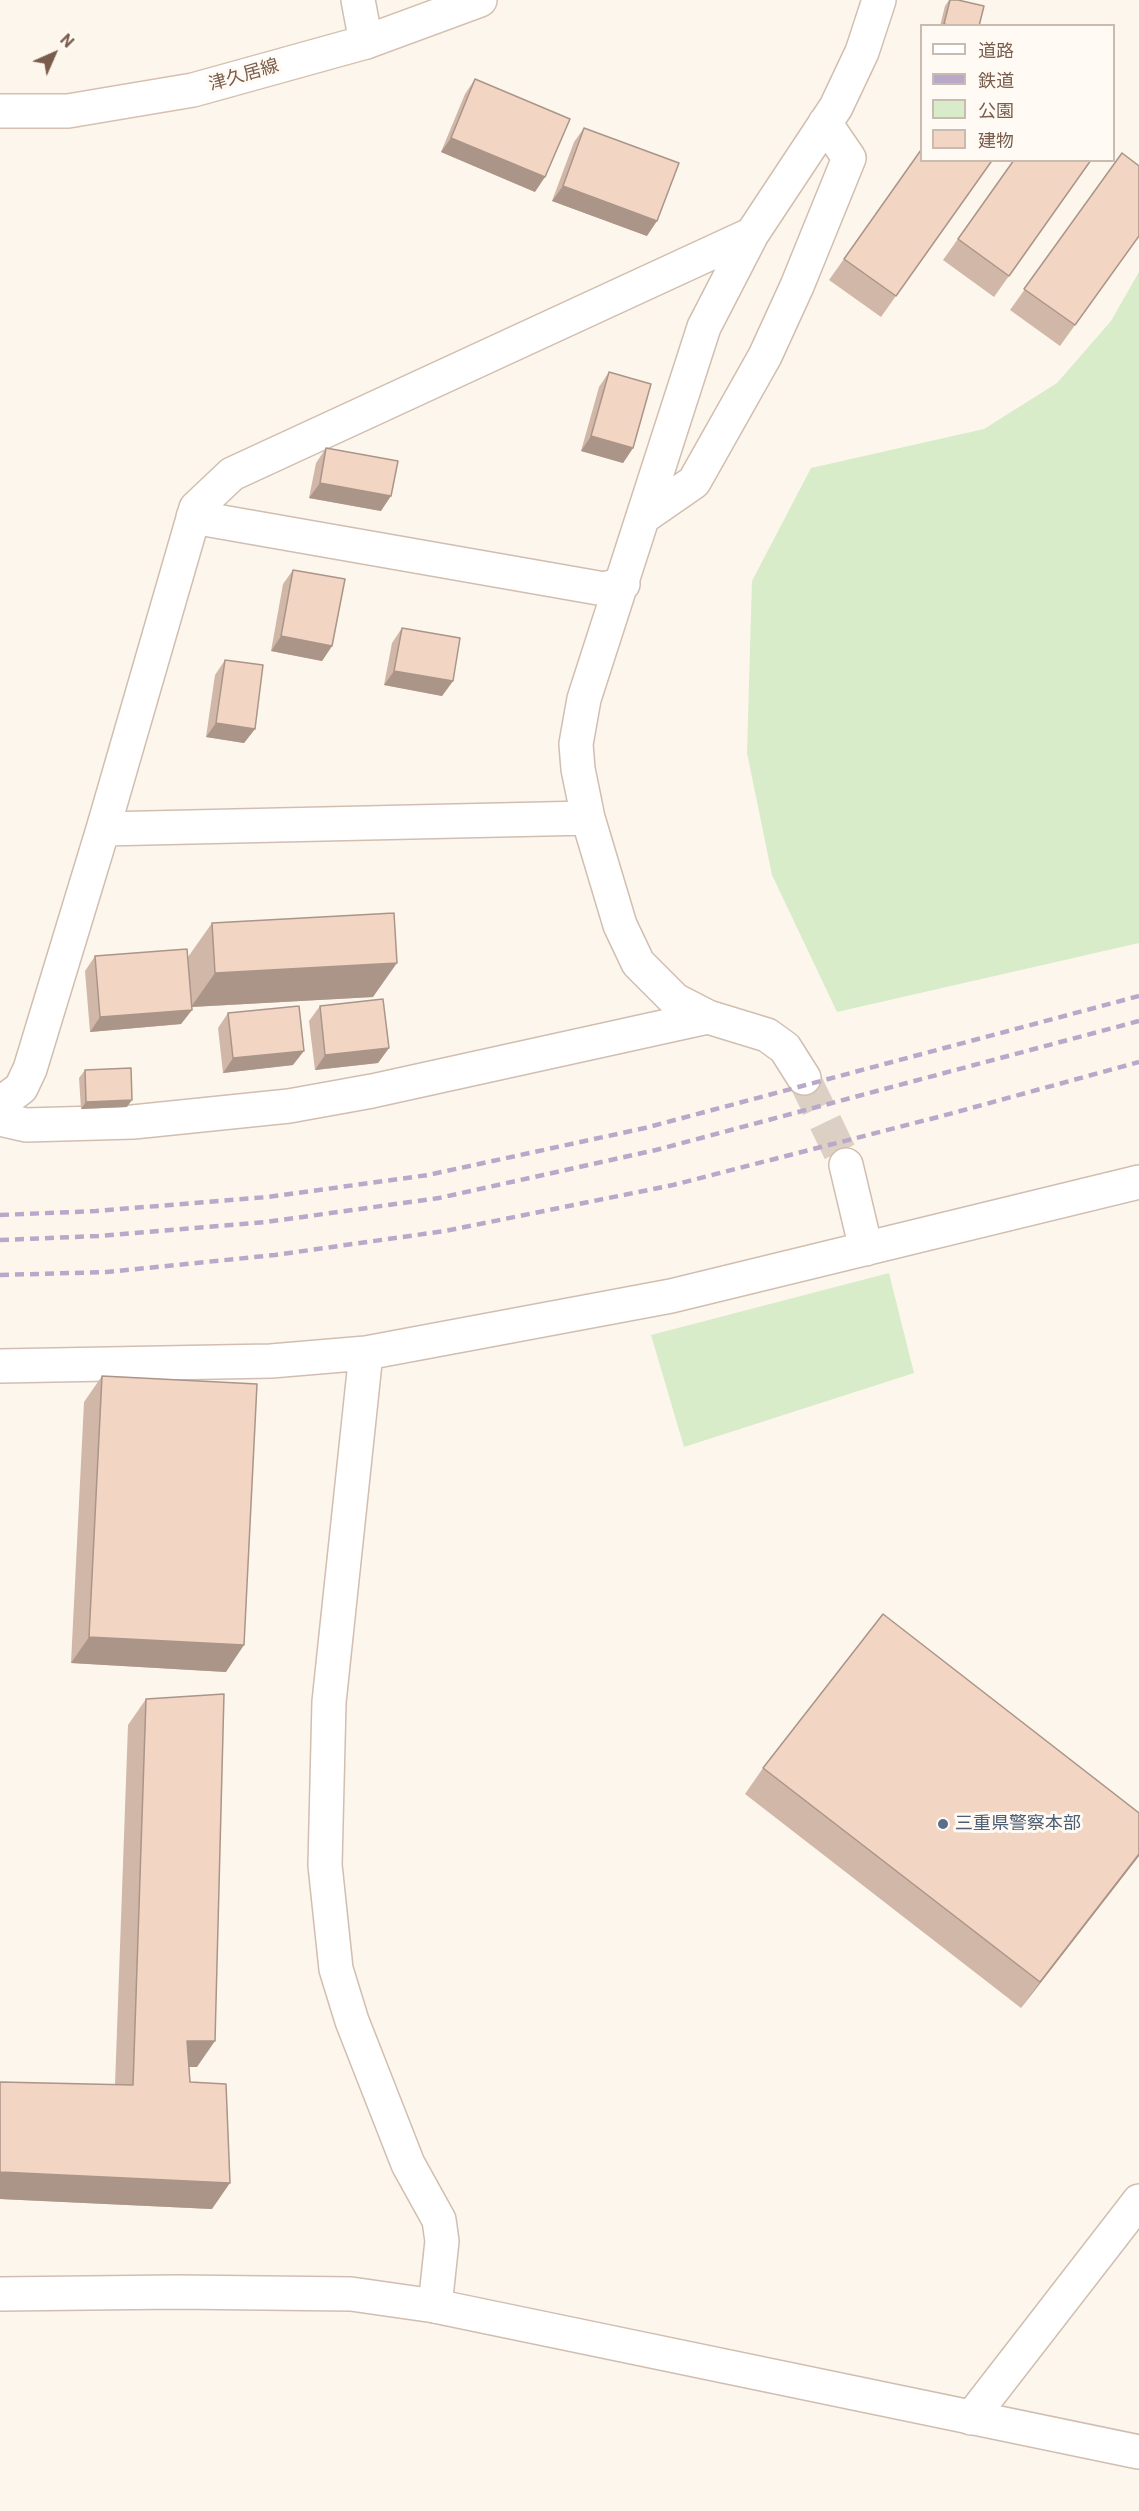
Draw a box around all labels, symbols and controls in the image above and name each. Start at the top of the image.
north arrow [24,24,84,84]
legend [920,24,1115,162]
text: N [56,30,78,52]
text: 道路 [978,40,1014,61]
street label: 津久居線 [206,56,282,96]
text: 鉄道 [978,70,1014,91]
text: 公園 [978,100,1014,121]
text: 建物 [978,130,1014,151]
place label: 三重県警察本部 [955,1813,1081,1835]
marker: 三重県警察本部 [936,1817,950,1831]

